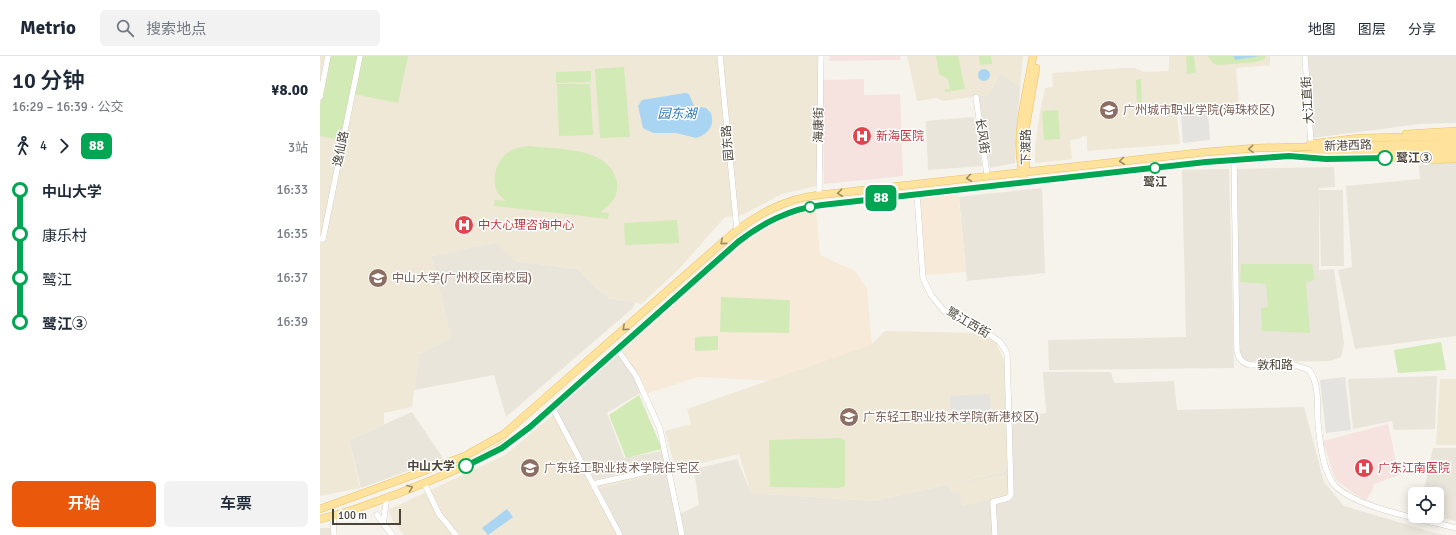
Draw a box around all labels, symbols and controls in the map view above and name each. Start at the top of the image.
search box [100,10,380,46]
text: Metrio [20,16,76,40]
icon: search [114,17,136,39]
text: 搜索地点 [146,20,206,38]
text: 地图 [1308,21,1336,38]
text: 图层 [1358,21,1386,38]
text: 分享 [1408,21,1436,38]
text: 10 分钟 [12,67,85,94]
street label: 大江直街 [1299,76,1317,124]
text: ¥8.00 [271,81,308,99]
text: 16:29 – 16:39 · 公交 [12,99,123,115]
school or university icon: 广州城市职业学院(海珠校区) [1098,99,1120,121]
place label: 广州城市职业学院(海珠校区) [1123,103,1275,118]
water label: 园东湖 [657,106,698,122]
street label: 海康街 [811,107,827,143]
street label: 长风街 [972,117,992,155]
street label: 园东路 [719,124,737,162]
hospital icon: 新海医院 [851,125,873,147]
place label: 新海医院 [876,129,924,144]
street label: 下渡路 [1019,129,1034,165]
street label: 逸仙路 [330,130,352,168]
icon: walk [12,135,34,157]
icon: forward [53,135,75,157]
text: 88 [89,137,104,154]
text: 4 [40,138,47,154]
street label: 新港西路 [1324,138,1372,154]
text: 3站 [288,140,308,156]
one-way arrow [1248,144,1254,153]
marker: 鹭江③ [1377,150,1393,166]
place label: 鹭江③ [1396,151,1432,166]
one-way arrow [1119,156,1125,165]
marker: 鹭江 [1149,162,1161,174]
one-way arrow [966,173,972,182]
place label: 鹭江 [1143,175,1167,190]
text: 16:33 [276,182,308,198]
text: 中山大学 [42,183,102,201]
line badge: 88 [863,185,899,211]
one-way arrow [837,188,843,197]
text: 88 [873,189,889,206]
unlabelled marker [804,201,816,213]
hospital icon: 中大心理咨询中心 [453,214,475,236]
place label: 中大心理咨询中心 [478,218,574,233]
text: 16:35 [276,226,308,242]
text: 康乐村 [42,227,87,245]
one-way arrow [720,237,728,245]
school or university icon: 中山大学(广州校区南校园) [367,267,389,289]
text: 16:37 [276,270,308,286]
text: 鹭江 [42,271,72,289]
place label: 中山大学(广州校区南校园) [392,271,532,286]
street label: 鹭江西街 [943,305,993,341]
text: 16:39 [276,314,308,330]
text: 鹭江③ [42,315,87,333]
one-way arrow [623,323,630,330]
street label: 敦和路 [1257,358,1293,373]
school or university icon: 广东轻工职业技术学院(新港校区) [838,406,860,428]
place label: 广东轻工职业技术学院(新港校区) [863,410,1039,425]
school or university icon: 广东轻工职业技术学院住宅区 [519,457,541,479]
hospital icon: 广东江南医院 [1353,457,1375,479]
marker: 中山大学 [458,458,474,474]
place label: 中山大学 [407,459,455,474]
place label: 广东轻工职业技术学院住宅区 [544,461,700,476]
place label: 广东江南医院 [1378,461,1450,476]
button: 开始 [12,481,156,527]
button: 车票 [164,481,308,527]
one-way arrow [406,485,413,493]
map controls [1408,487,1444,523]
button: locate [1408,487,1444,523]
scale bar [332,507,401,526]
text: 100 m [338,509,367,522]

